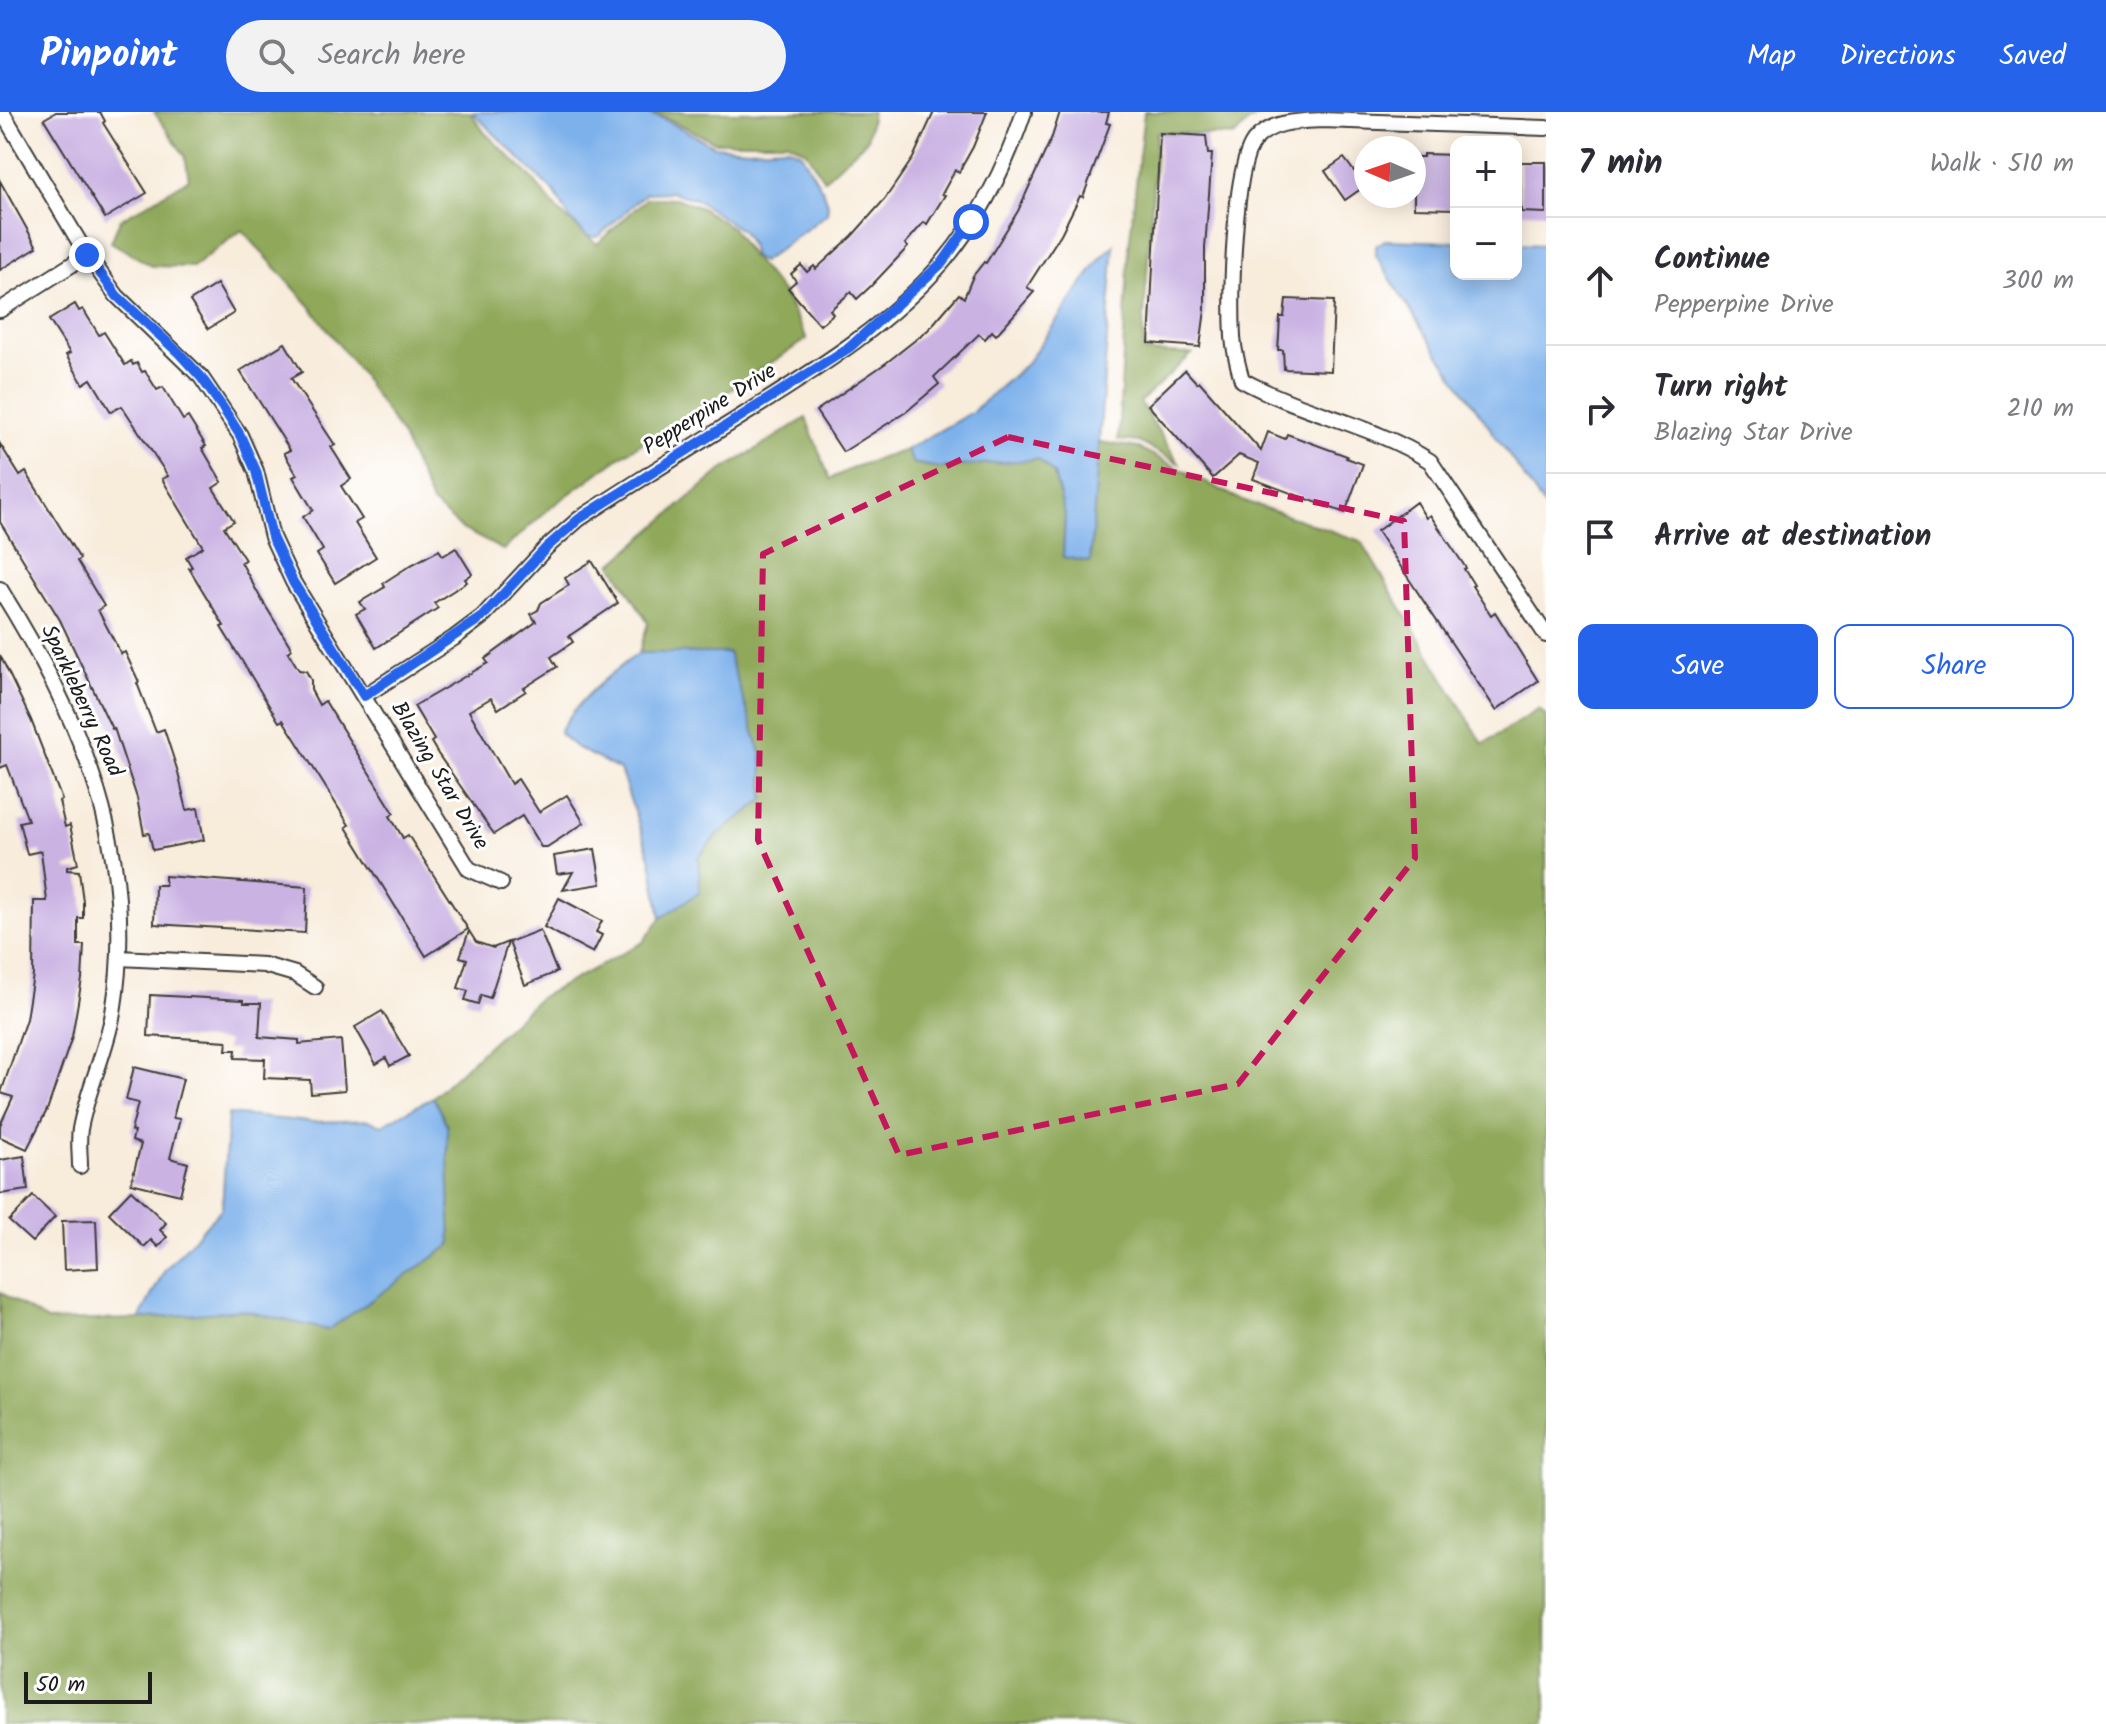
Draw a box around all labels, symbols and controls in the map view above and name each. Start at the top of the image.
search box [226,20,786,92]
text: Pinpoint [40,26,178,86]
text: Search here [318,32,466,80]
icon: search [254,34,298,78]
text: Map [1747,34,1796,79]
text: Directions [1840,34,1956,79]
text: Saved [2000,34,2066,79]
north arrow [1354,136,1426,208]
map controls [1450,136,1522,280]
button: + [1450,136,1522,208]
text: 7 min [1578,137,1663,191]
text: Walk · 510 m [1930,143,2074,185]
route start [953,204,989,240]
button: − [1450,208,1522,280]
text: Continue [1654,236,1770,284]
route end [69,237,105,273]
icon: ahead [1578,259,1622,303]
text: 300 m [2002,260,2074,302]
text: Pepperpine Drive [1654,284,1834,326]
street label: Pepperpine Drive [636,355,784,465]
text: Turn right [1654,364,1787,412]
icon: right [1578,387,1622,431]
text: 210 m [2007,388,2074,430]
text: Blazing Star Drive [1654,412,1853,454]
text: Arrive at destination [1654,513,1931,561]
icon: arrive [1578,515,1622,559]
street label: Sparkleberry Road [30,619,132,784]
button: Save [1578,624,1818,709]
button: Share [1834,624,2074,709]
street label: Blazing Star Drive [381,695,497,857]
scale bar [24,1668,152,1704]
text: 50 m [36,1668,85,1703]

